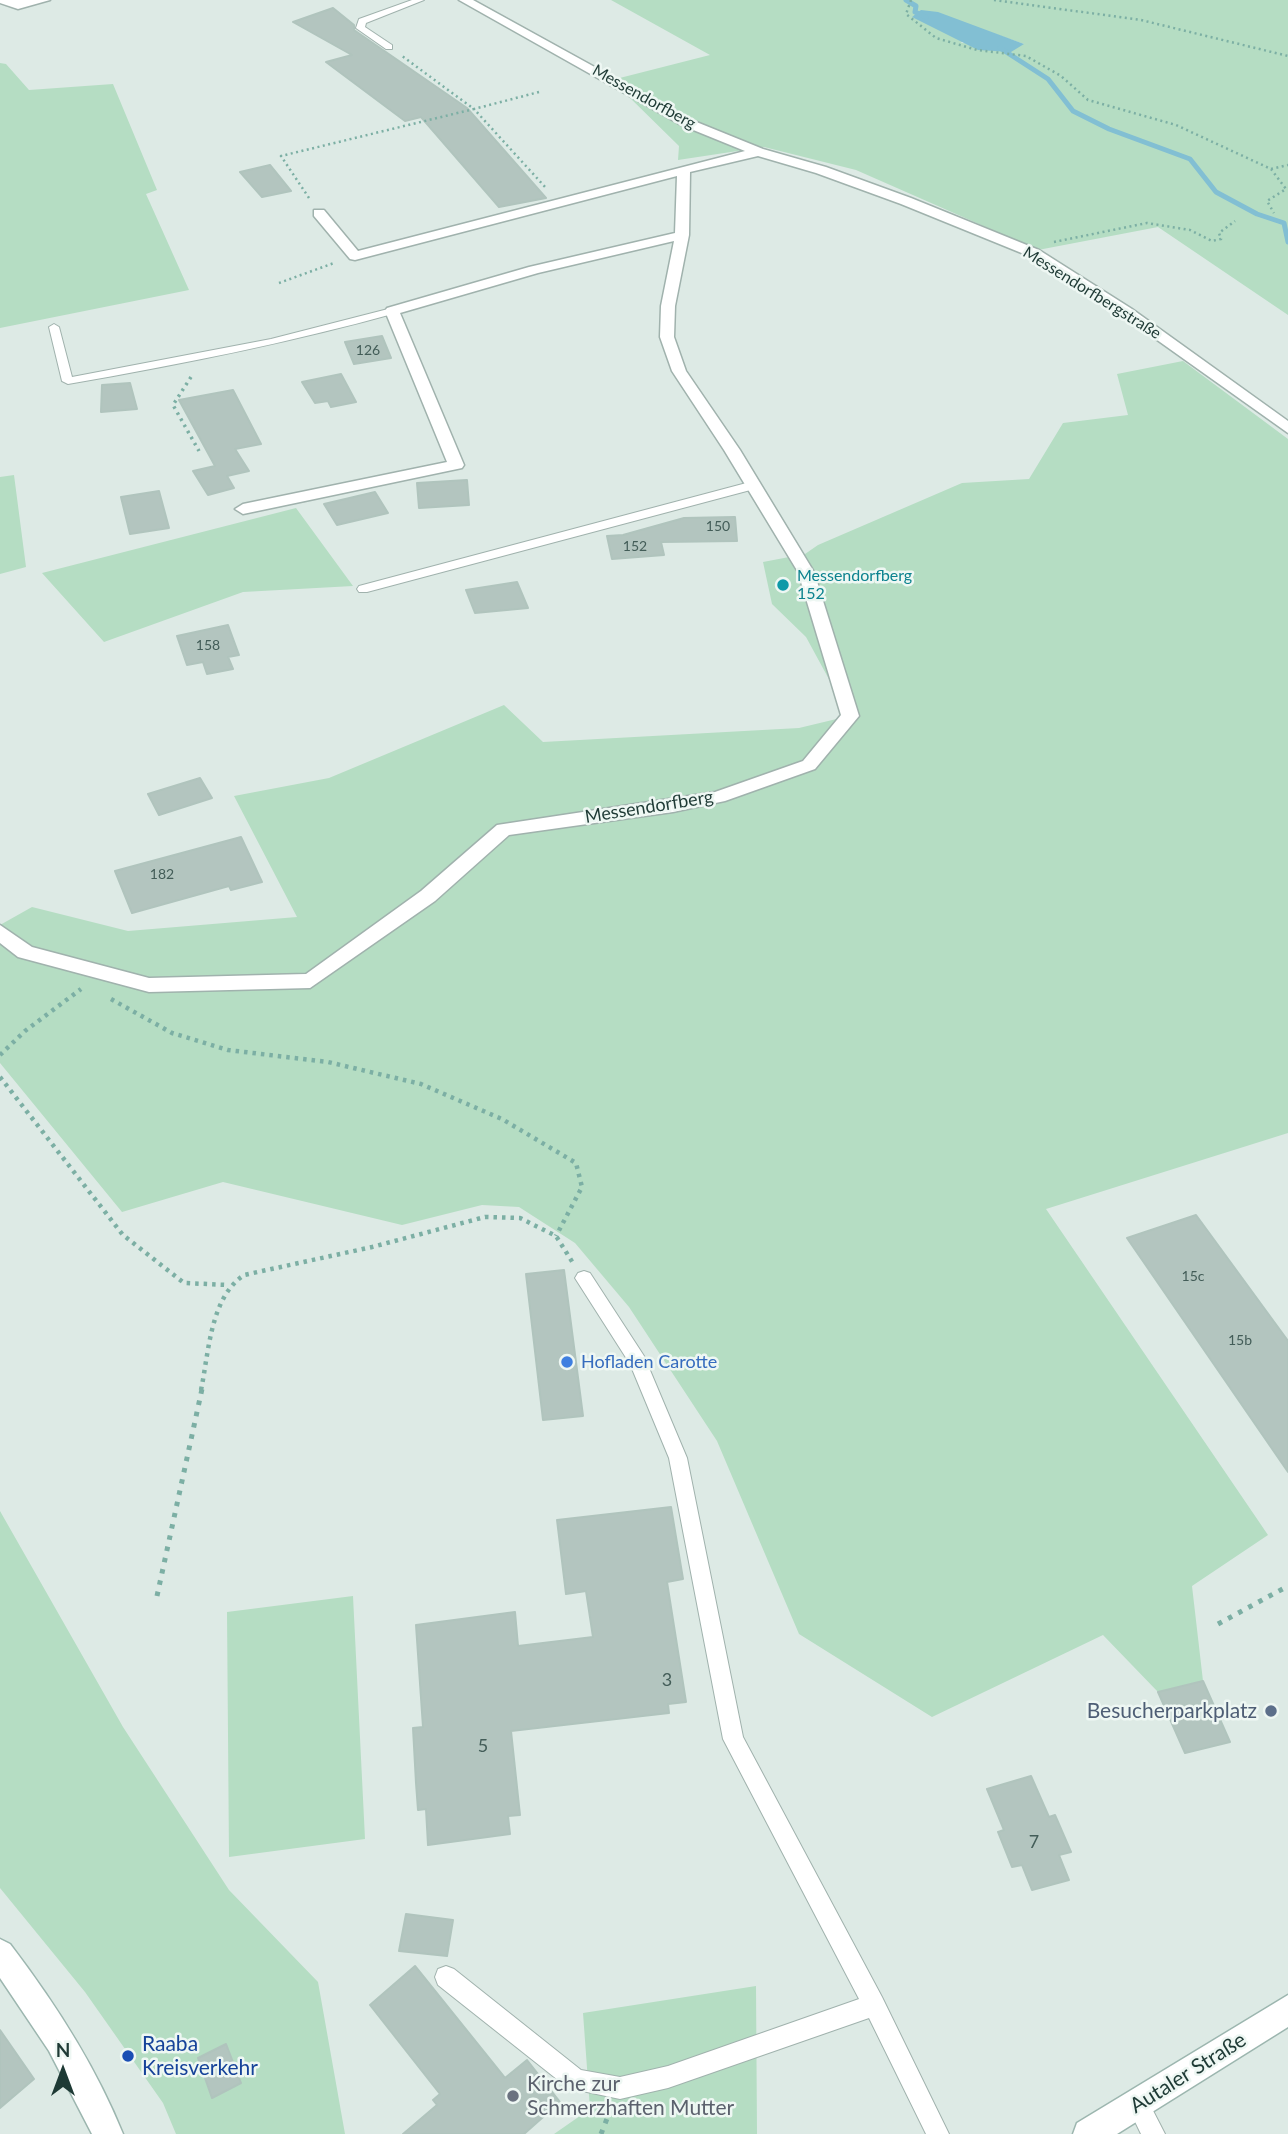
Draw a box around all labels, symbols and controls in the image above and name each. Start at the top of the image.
street label: Messendorfberg [589,61,699,133]
street label: Messendorfbergstraße [1019,243,1165,343]
house number: 126 [356,342,380,358]
house number: 150 [706,518,730,534]
house number: 152 [623,538,647,554]
place label: Messendorfberg 152 [797,566,912,604]
marker: Messendorfberg 152 [775,577,791,593]
house number: 158 [196,637,220,653]
street label: Messendorfberg [583,786,715,828]
house number: 182 [150,866,174,882]
house number: 15c [1182,1268,1204,1284]
house number: 15b [1228,1332,1252,1348]
place label: Hofladen Carotte [581,1351,717,1373]
marker: Hofladen Carotte [559,1354,575,1370]
house number: 3 [662,1669,672,1691]
place label: Besucherparkplatz [1087,1698,1257,1724]
marker: Besucherparkplatz [1263,1703,1279,1719]
house number: 5 [478,1735,488,1757]
house number: 7 [1029,1831,1039,1853]
street label: Autaler Straße [1125,2027,1251,2119]
place label: Raaba Kreisverkehr [142,2031,258,2081]
north arrow [28,2036,98,2106]
text: N [56,2038,70,2061]
marker: Raaba Kreisverkehr [120,2048,136,2064]
place label: Kirche zur Schmerzhaften Mutter [527,2071,734,2121]
marker: Kirche zur Schmerzhaften Mutter [505,2088,521,2104]

